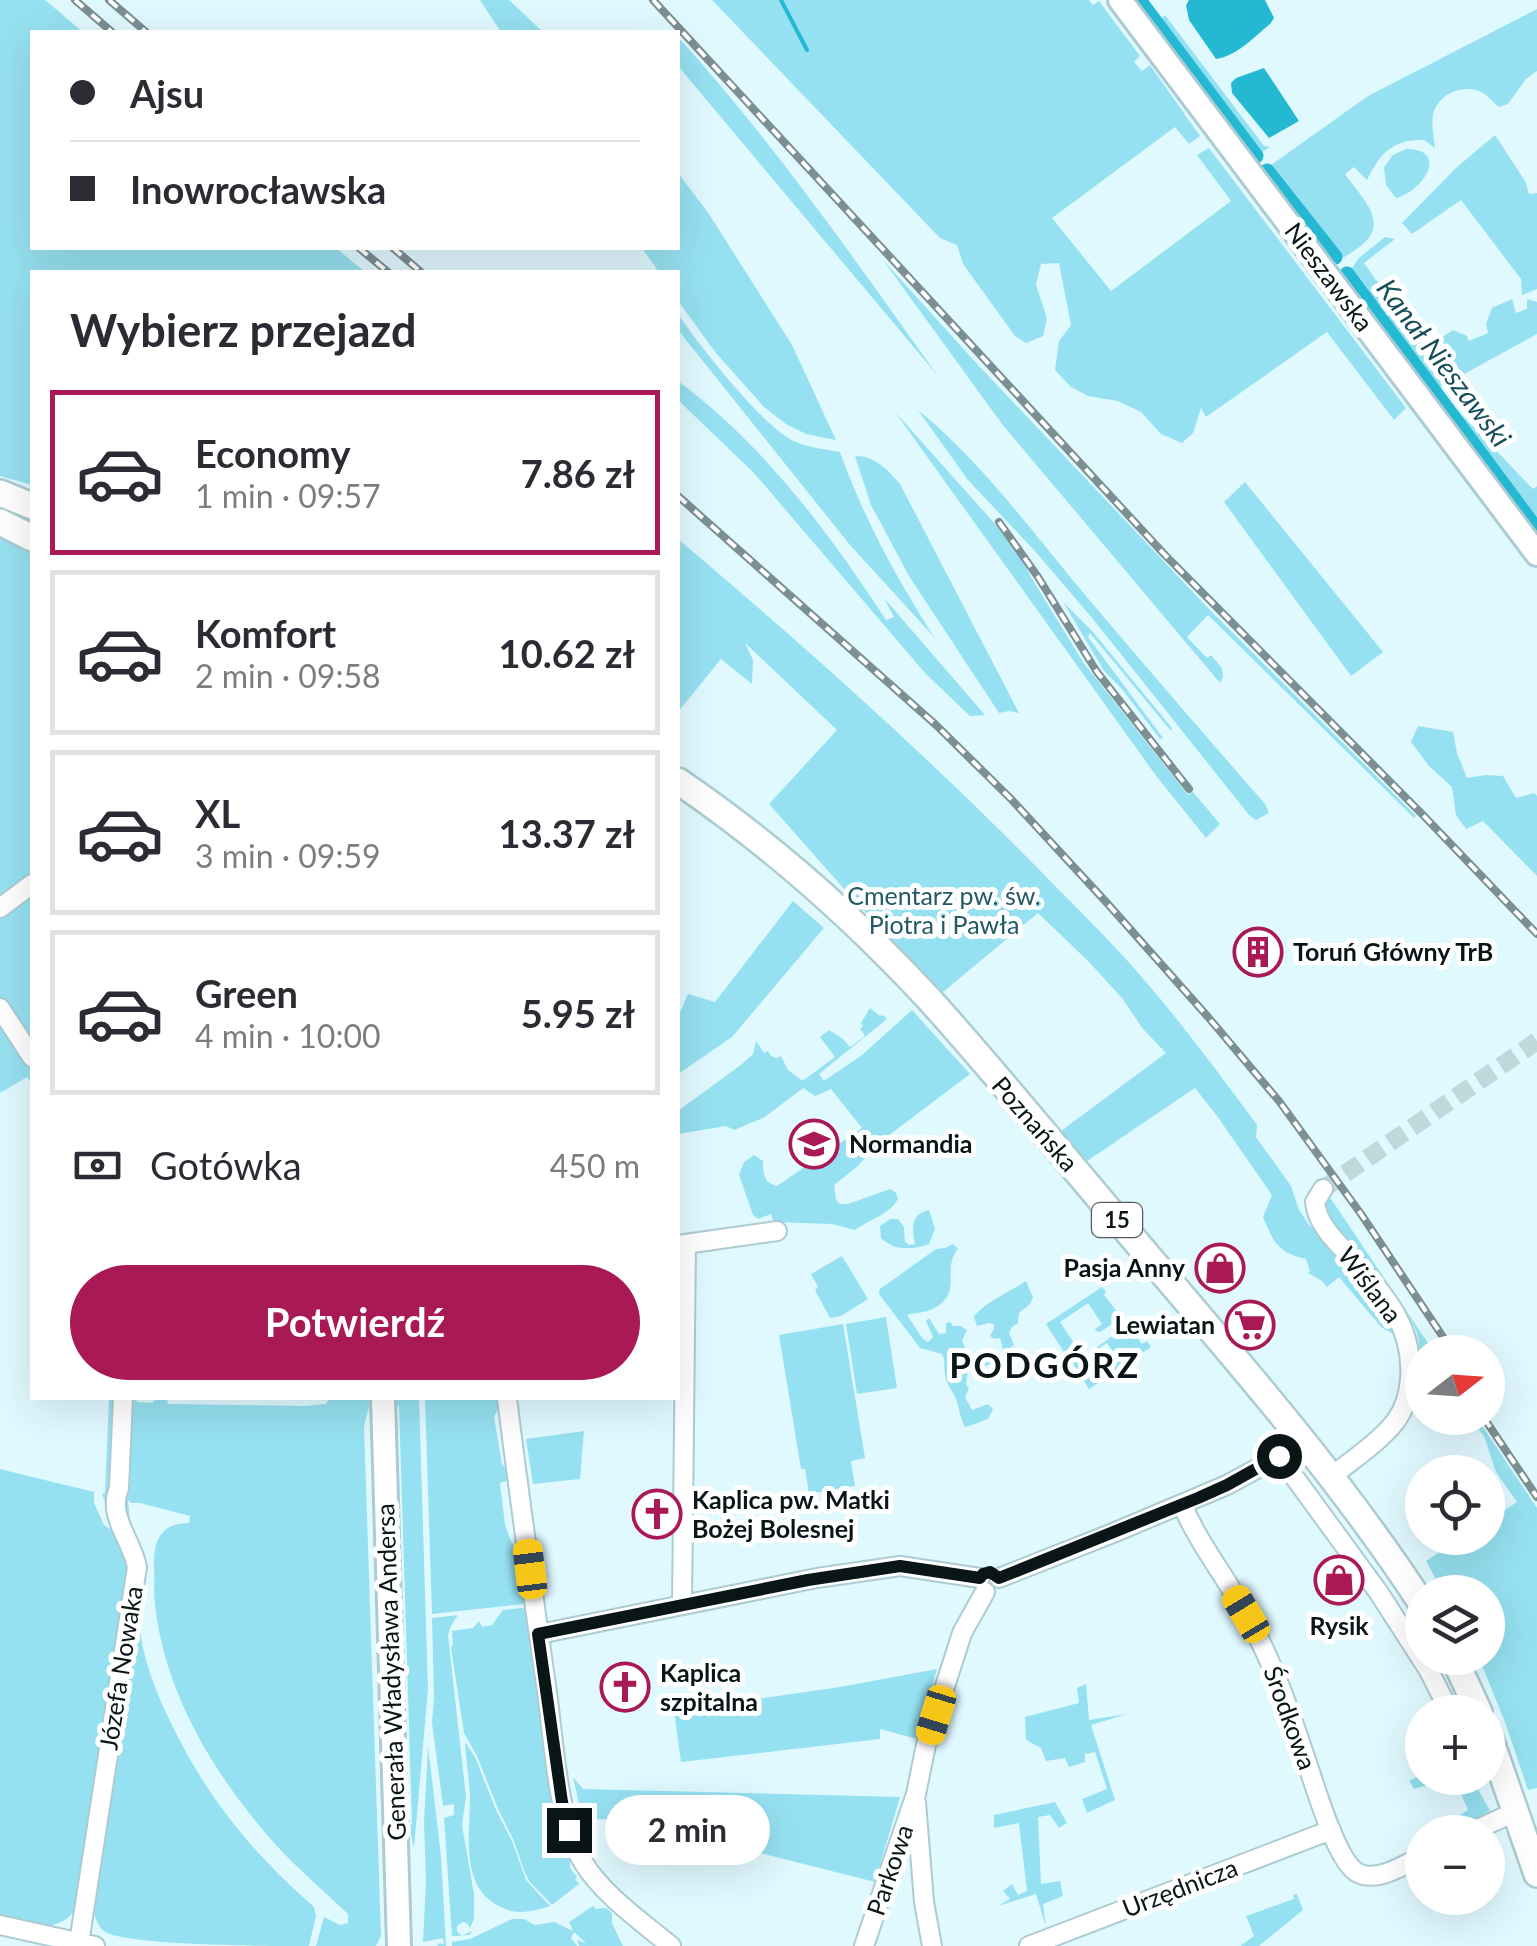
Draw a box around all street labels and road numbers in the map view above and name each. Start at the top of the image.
street label: Nieszawska [1279,216,1380,337]
street label: Poznańska [986,1070,1085,1177]
road number: 15 [1092,1203,1142,1237]
street label: Wiślana [1333,1240,1409,1328]
street label: Generała Władysława Andersa [369,1503,411,1841]
street label: Józefa Nowaka [92,1584,148,1752]
street label: Środkowa [1258,1662,1323,1774]
street label: Parkowa [860,1820,919,1919]
street label: Urzędnicza [1118,1851,1241,1923]

